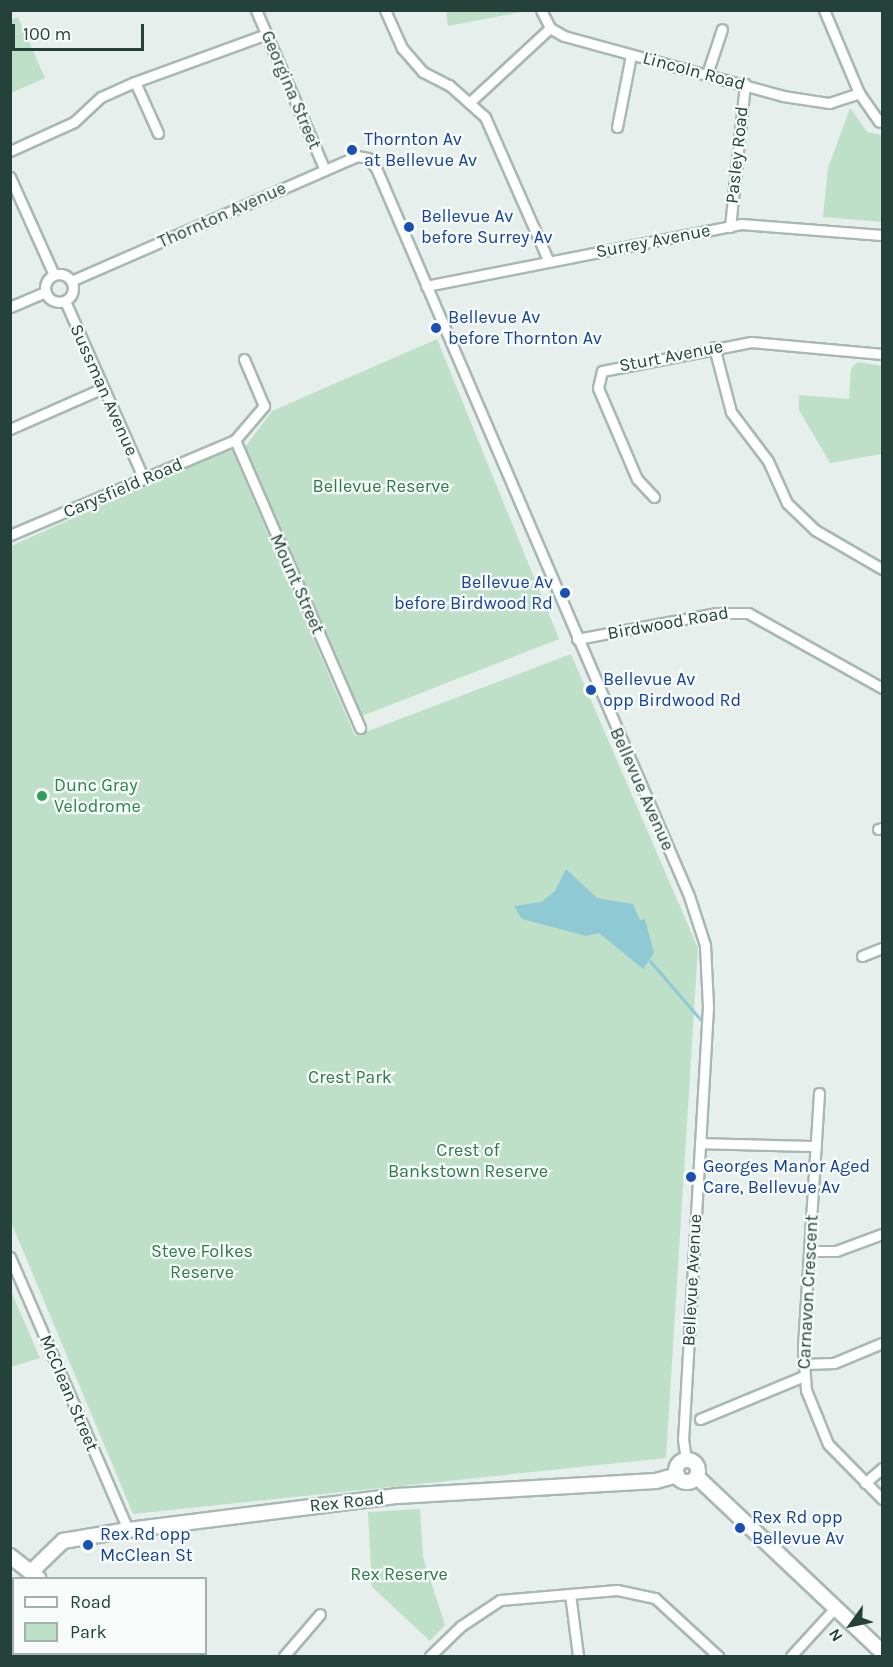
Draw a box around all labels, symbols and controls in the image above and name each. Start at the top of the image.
scale bar [15,12,147,50]
text: 100 m [23,23,71,45]
street label: Georgina Street [256,27,326,153]
street label: Lincoln Road [640,47,748,95]
street label: Pasley Road [721,105,753,205]
place label: Thornton Av at Bellevue Av [364,129,477,172]
marker: Thornton Av at Bellevue Av [345,143,359,157]
street label: Thornton Avenue [155,177,289,253]
place label: Bellevue Av before Surrey Av [421,206,553,248]
street label: Surrey Avenue [594,219,712,263]
marker: Bellevue Av before Surrey Av [402,220,416,234]
place label: Bellevue Av before Thornton Av [448,307,602,350]
street label: Sussman Avenue [65,321,143,459]
marker: Bellevue Av before Thornton Av [429,321,443,335]
street label: Sturt Avenue [617,335,725,377]
street label: Carysfield Road [60,453,186,523]
park label: Bellevue Reserve [313,475,449,497]
street label: Mount Street [265,531,329,637]
place label: Bellevue Av before Birdwood Rd [394,572,553,614]
marker: Bellevue Av before Birdwood Rd [558,586,572,600]
street label: Birdwood Road [606,602,730,644]
place label: Bellevue Av opp Birdwood Rd [603,669,741,712]
marker: Bellevue Av opp Birdwood Rd [584,683,598,697]
street label: Bellevue Avenue [605,724,679,854]
place label: Dunc Gray Velodrome [54,775,141,818]
marker: Dunc Gray Velodrome [35,789,49,803]
park label: Crest Park [308,1066,392,1088]
park label: Crest of Bankstown Reserve [388,1140,548,1182]
place label: Georges Manor Aged Care, Bellevue Av [703,1156,870,1198]
marker: Georges Manor Aged Care, Bellevue Av [684,1170,698,1184]
street label: Bellevue Avenue [678,1213,706,1347]
street label: Carnavon Crescent [793,1214,823,1370]
park label: Steve Folkes Reserve [151,1241,253,1284]
street label: McClean Street [35,1332,103,1454]
street label: Rex Road [308,1487,386,1517]
place label: Rex Rd opp Bellevue Av [752,1507,844,1550]
marker: Rex Rd opp Bellevue Av [733,1521,747,1535]
place label: Rex Rd opp McClean St [100,1524,193,1567]
marker: Rex Rd opp McClean St [81,1538,95,1552]
park label: Rex Reserve [350,1563,448,1585]
legend [12,1577,207,1655]
text: Road [70,1591,111,1613]
north arrow [821,1595,881,1655]
text: Park [70,1621,107,1643]
text: N [824,1625,847,1645]

